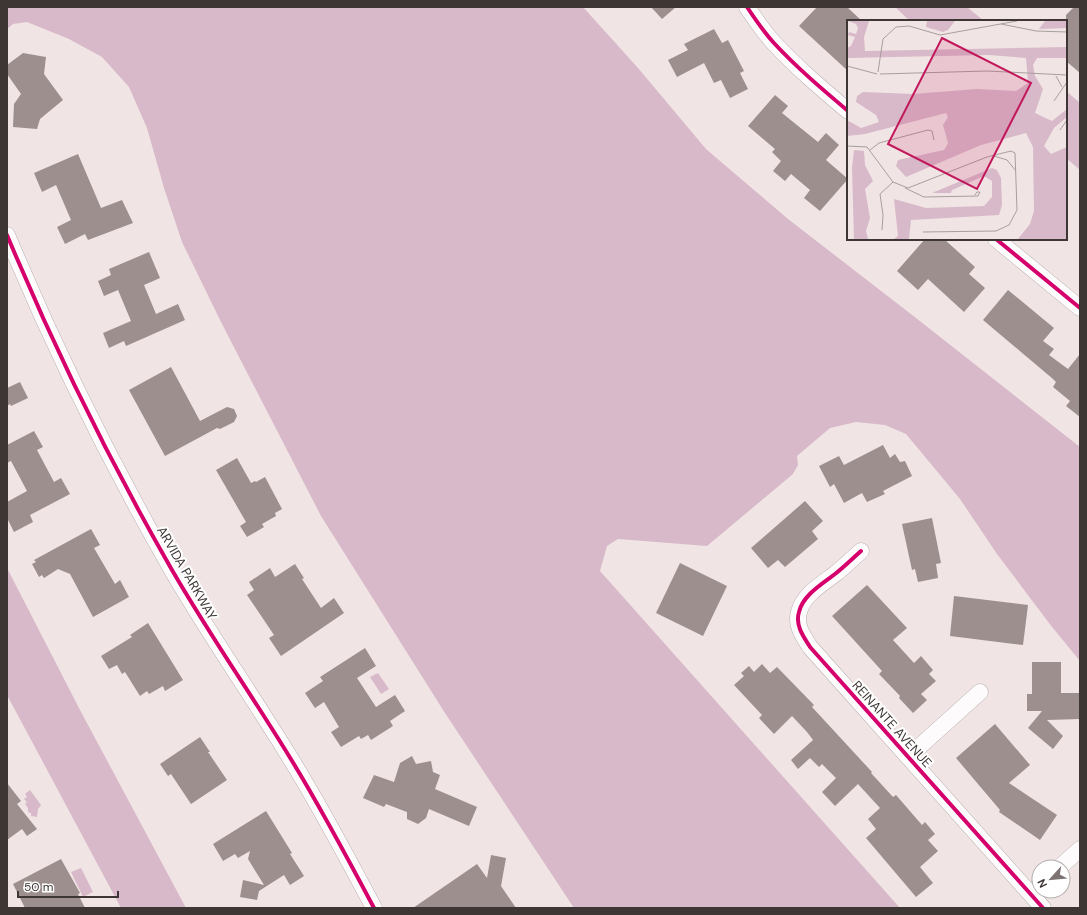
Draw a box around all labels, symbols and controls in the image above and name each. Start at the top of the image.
inset map [847,20,1067,240]
street label: ARVIDA PARKWAY [153,523,221,623]
street label: REINANTE AVENUE [849,677,935,771]
north arrow [1031,859,1071,899]
scale bar [18,873,118,899]
text: N [1034,877,1050,890]
text: 50 m [24,879,53,895]

